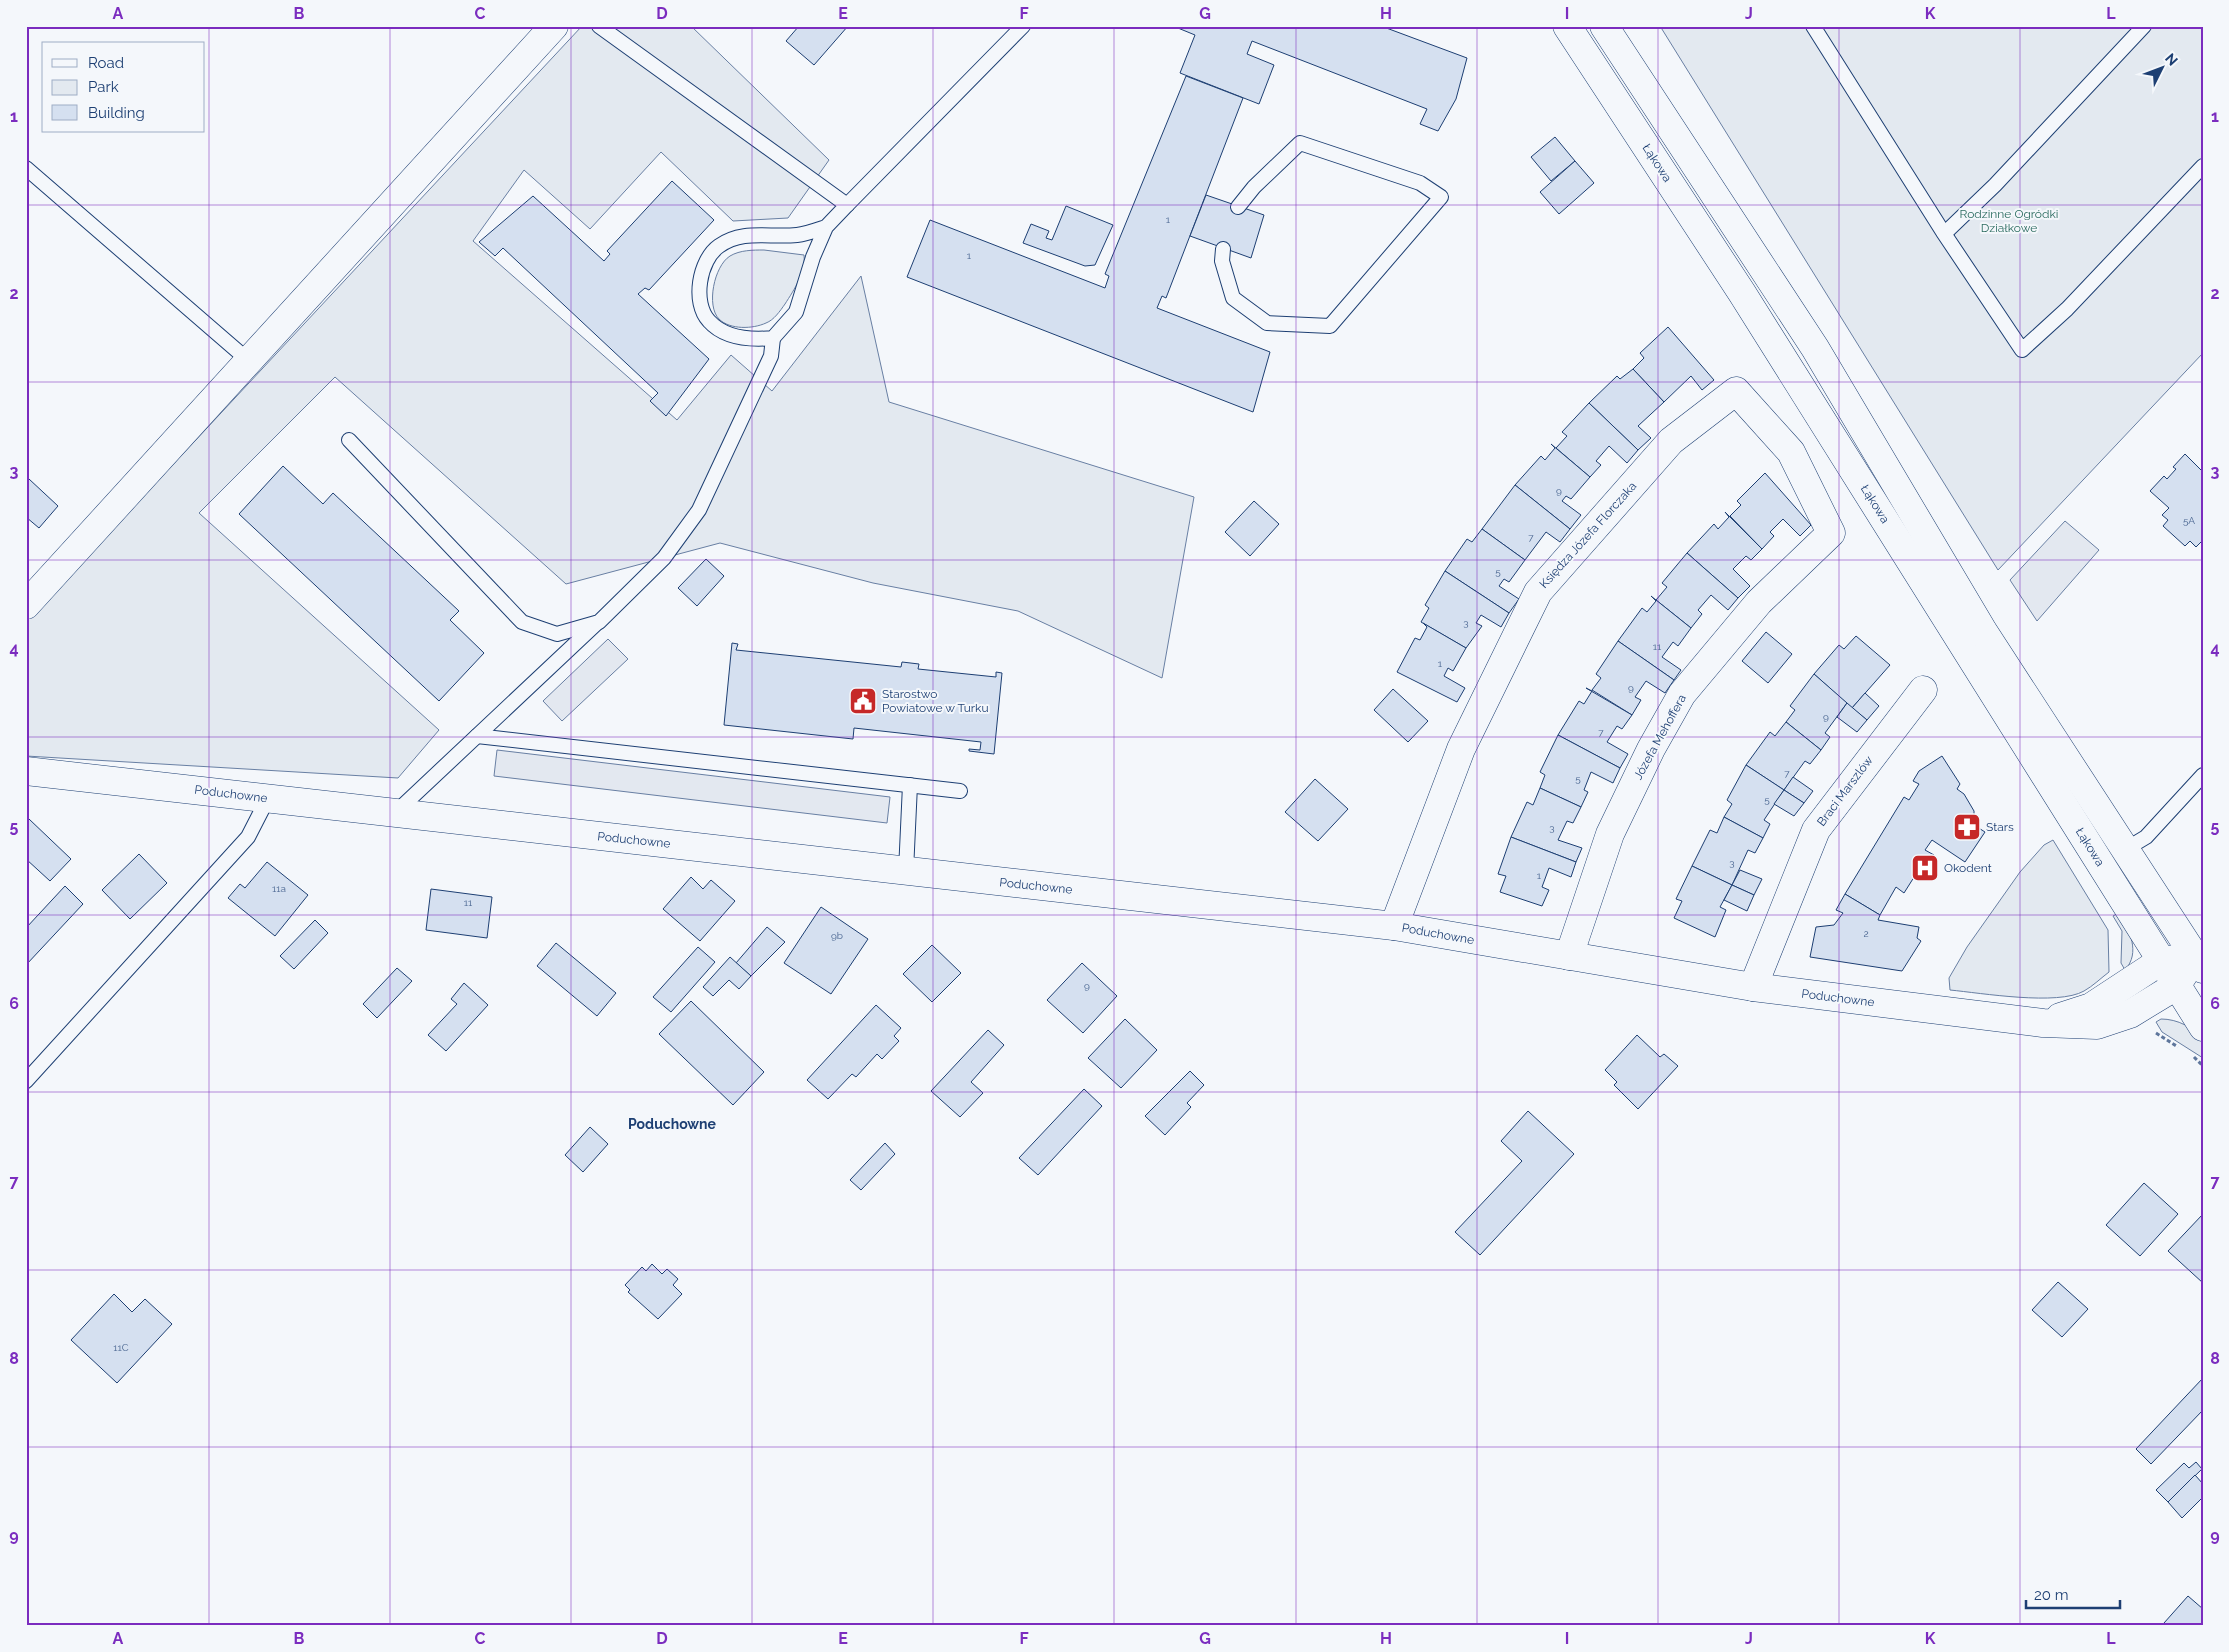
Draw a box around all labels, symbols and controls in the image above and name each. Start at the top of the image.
text: A [113,4,124,23]
text: B [294,4,305,23]
text: C [475,4,486,23]
text: D [656,4,668,23]
text: E [838,4,848,23]
text: F [1019,4,1029,23]
text: G [1199,4,1211,23]
text: H [1380,4,1392,23]
text: I [1565,4,1569,23]
text: J [1745,4,1753,23]
text: K [1925,4,1936,23]
text: L [2106,4,2116,23]
legend [42,42,205,132]
north arrow [2136,42,2186,92]
text: N [2162,50,2181,69]
text: Road [88,54,124,72]
text: Park [88,78,119,96]
text: Building [88,104,145,122]
text: 1 [10,107,18,126]
text: 1 [2211,107,2219,126]
street label: Łąkowa [1639,141,1675,185]
park label: Rodzinne Ogródki Działkowe [1960,207,2058,235]
house number: 1 [1166,214,1171,225]
house number: 1 [967,250,972,261]
text: 2 [9,284,19,303]
text: 2 [2210,284,2220,303]
text: 3 [10,462,19,481]
text: 3 [2211,462,2220,481]
street label: Księdza Józefa Florczaka [1537,479,1639,591]
street label: Łąkowa [1858,482,1892,526]
house number: 9 [1556,485,1562,496]
house number: 5A [2183,515,2195,526]
house number: 7 [1528,532,1534,543]
house number: 5 [1495,566,1501,577]
house number: 3 [1463,617,1469,628]
text: 4 [9,639,19,658]
text: 4 [2210,639,2220,658]
house number: 11 [1653,641,1662,652]
house number: 1 [1438,658,1443,669]
house number: 9 [1628,682,1634,693]
public building icon: Starostwo Powiatowe w Turku [848,686,878,716]
place label: Starostwo Powiatowe w Turku [882,687,989,715]
street label: Józefa Mehoffera [1631,692,1689,782]
house number: 9 [1823,711,1829,722]
house number: 7 [1598,727,1604,738]
street label: Braci Marszlów [1814,753,1876,829]
house number: 7 [1784,768,1790,779]
house number: 5 [1575,773,1581,784]
street label: Poduchowne [194,783,268,805]
house number: 5 [1764,794,1770,805]
pharmacy icon: Stars [1952,812,1982,842]
text: 5 [10,817,19,836]
text: 5 [2211,817,2220,836]
place label: Stars [1986,820,2014,834]
house number: 3 [1549,822,1555,833]
street label: Łąkowa [2073,825,2107,869]
street label: Poduchowne [597,829,671,851]
hospital icon: Okodent [1910,853,1940,883]
house number: 3 [1729,857,1735,868]
place label: Okodent [1944,861,1992,875]
house number: 1 [1537,870,1542,881]
street label: Poduchowne [999,875,1073,897]
house number: 11a [272,883,286,894]
house number: 11 [464,897,473,908]
street label: Poduchowne [1401,921,1475,947]
house number: 2 [1863,928,1869,939]
house number: 9b [831,930,843,941]
house number: 9 [1084,980,1090,991]
street label: Poduchowne [1801,987,1875,1009]
text: 6 [9,994,19,1013]
text: 6 [2210,994,2220,1013]
district label: Poduchowne [628,1116,717,1132]
text: 7 [10,1172,19,1191]
text: 7 [2211,1172,2220,1191]
house number: 11C [113,1342,129,1353]
text: 8 [9,1349,19,1368]
text: 8 [2210,1349,2220,1368]
text: 9 [9,1526,19,1545]
text: 9 [2210,1526,2220,1545]
scale bar [2026,1577,2120,1609]
text: 20 m [2034,1586,2069,1604]
text: A [113,1629,124,1648]
text: B [294,1629,305,1648]
text: C [475,1629,486,1648]
text: D [656,1629,668,1648]
text: E [838,1629,848,1648]
text: F [1019,1629,1029,1648]
text: G [1199,1629,1211,1648]
text: H [1380,1629,1392,1648]
text: I [1565,1629,1569,1648]
text: J [1745,1629,1753,1648]
text: K [1925,1629,1936,1648]
text: L [2106,1629,2116,1648]

